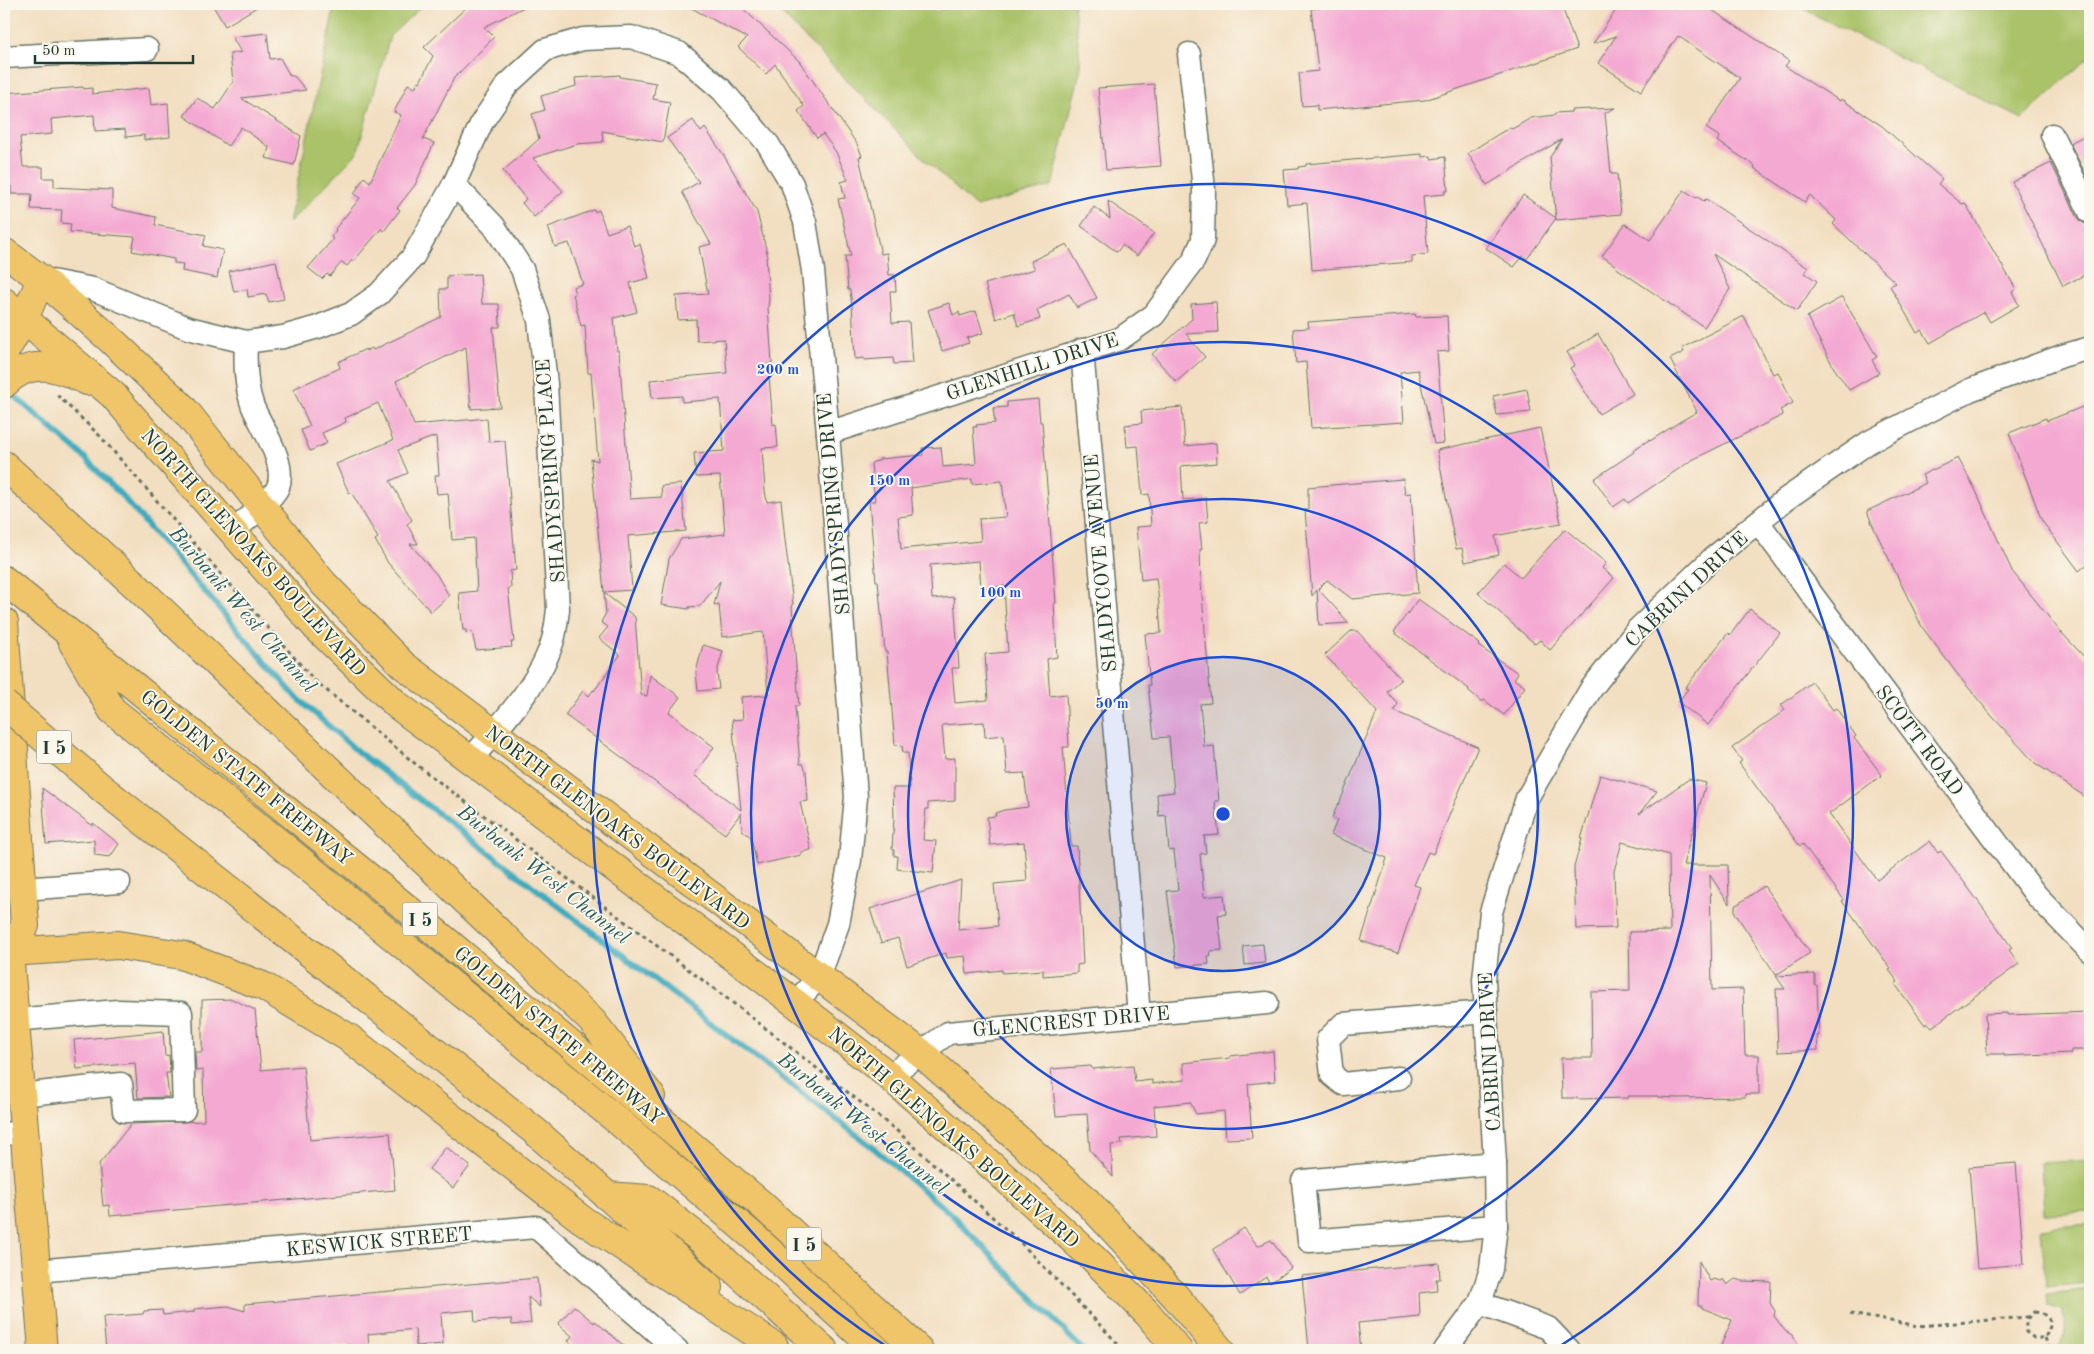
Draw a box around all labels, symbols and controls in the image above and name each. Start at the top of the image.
scale bar [35,32,192,64]
text: 50 m [42,44,76,59]
street label: GLENHILL DRIVE [944,331,1121,405]
street label: SHADYSPRING PLACE [534,358,570,584]
text: 200 m [757,363,799,378]
street label: SHADYSPRING DRIVE [815,392,855,616]
street label: NORTH GLENOAKS BOULEVARD [136,426,369,681]
street label: SHADYCOVE AVENUE [1082,453,1122,673]
text: 150 m [868,474,910,489]
water label: Burbank West Channel [164,522,320,697]
street label: CABRINI DRIVE [1622,529,1753,652]
text: 100 m [979,586,1021,601]
street label: SCOTT ROAD [1871,682,1966,800]
street label: GOLDEN STATE FREEWAY [136,687,356,870]
text: 50 m [1095,697,1129,712]
street label: NORTH GLENOAKS BOULEVARD [481,723,753,934]
road number: I 5 [36,730,72,764]
water label: Burbank West Channel [452,801,633,949]
centre of rings [1214,805,1232,823]
road number: I 5 [402,902,438,936]
street label: GOLDEN STATE FREEWAY [449,943,666,1130]
street label: CABRINI DRIVE [1477,972,1505,1132]
street label: GLENCREST DRIVE [972,1004,1171,1042]
street label: NORTH GLENOAKS BOULEVARD [823,1024,1082,1253]
water label: Burbank West Channel [772,1049,951,1199]
street label: KESWICK STREET [285,1225,473,1261]
road number: I 5 [786,1228,822,1260]

